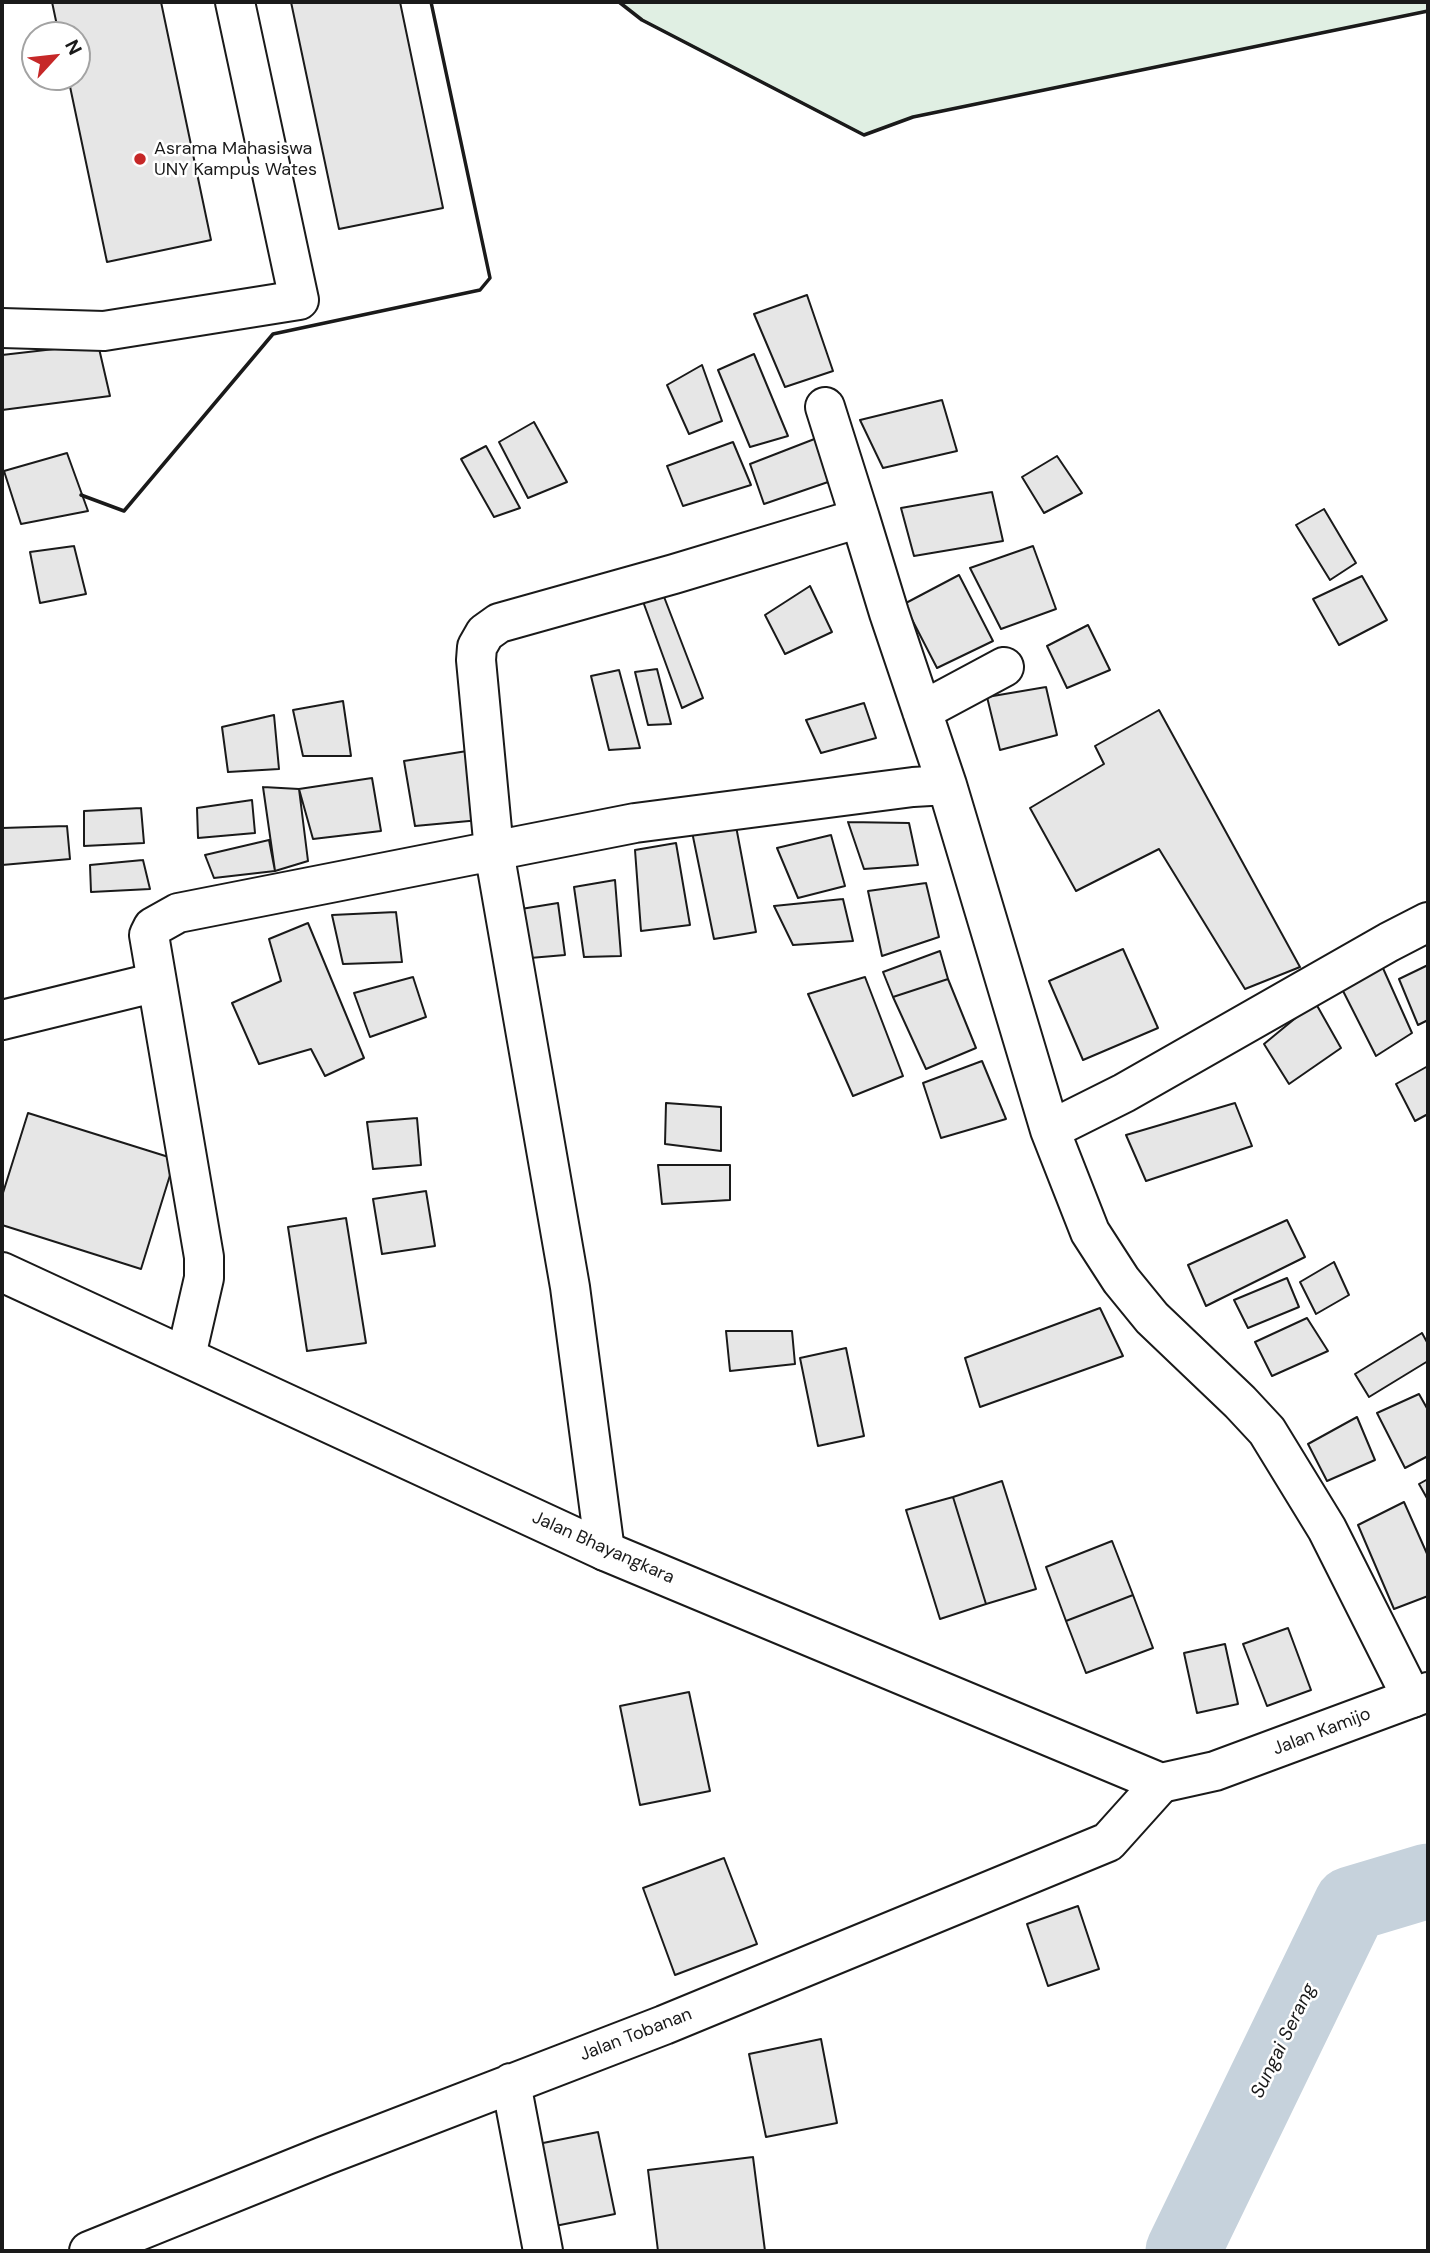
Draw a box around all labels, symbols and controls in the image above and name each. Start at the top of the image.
north arrow [21,21,91,91]
text: N [59,35,88,59]
place label: Asrama Mahasiswa UNY Kampus Wates [154,138,317,180]
marker: Asrama Mahasiswa UNY Kampus Wates [132,151,148,167]
street label: Jalan Bhayangkara [529,1507,677,1589]
street label: Jalan Kamijo [1270,1703,1374,1761]
water label: Sungai Serang [1246,1980,1322,2102]
street label: Jalan Tobanan [577,2004,695,2066]

